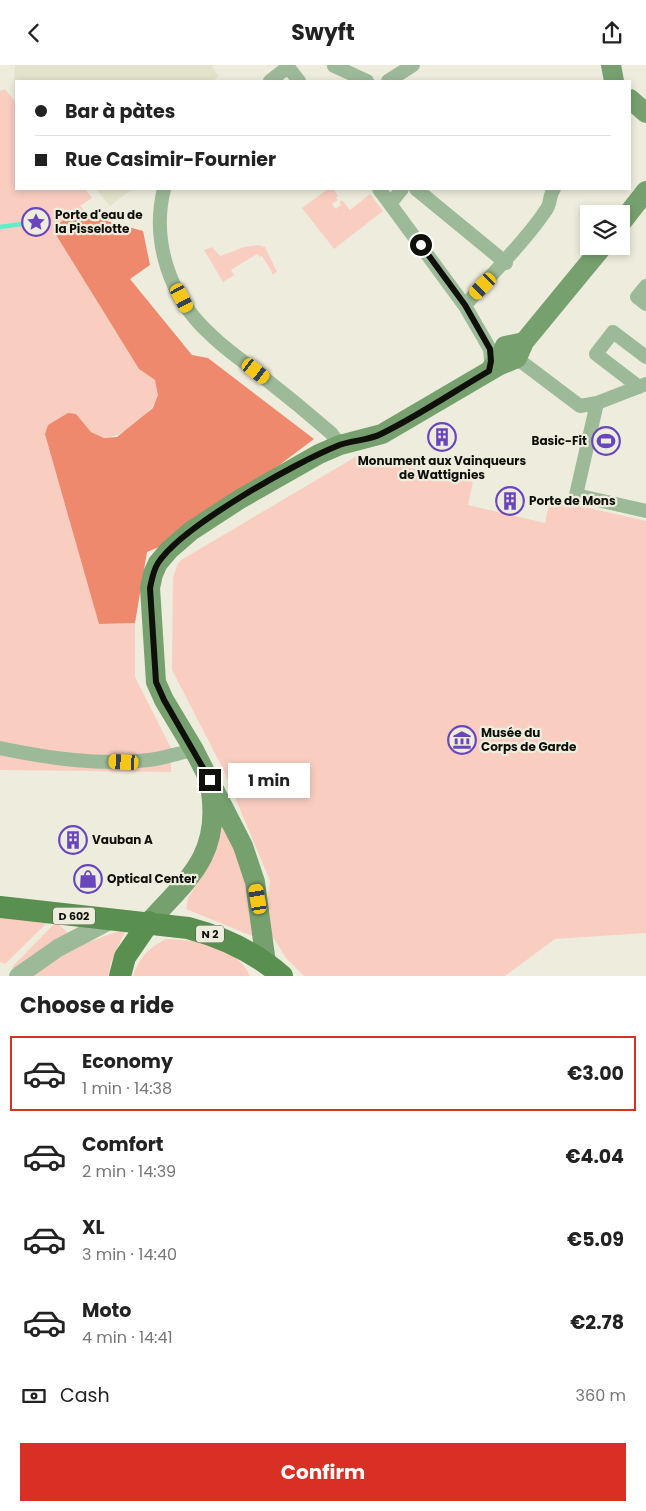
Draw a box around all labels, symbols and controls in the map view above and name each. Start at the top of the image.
text: Swyft [291,17,355,48]
icon: back [20,19,48,47]
icon: share [598,19,626,47]
text: Bar à pàtes [65,98,175,125]
text: Rue Casimir-Fournier [65,146,276,173]
map controls [580,205,630,255]
button: layers [580,205,630,255]
place label: Porte d'eau de la Pisselotte [55,206,143,237]
place icon: Porte d'eau de la Pisselotte [21,207,51,237]
route start [410,234,432,256]
car [467,270,498,302]
car [168,281,195,315]
car [239,356,272,386]
building icon: Monument aux Vainqueurs de Wattignies [427,422,457,452]
sports icon: Basic-Fit [591,426,621,456]
place label: Basic-Fit [532,432,587,449]
place label: Monument aux Vainqueurs de Wattignies [358,452,526,483]
building icon: Porte de Mons [495,486,525,516]
place label: Porte de Mons [529,492,616,509]
place label: Musée du Corps de Garde [481,724,577,755]
museum icon: Musée du Corps de Garde [447,725,477,755]
car [108,754,139,770]
callout: 1 min [228,763,310,797]
route end [199,769,221,791]
text: 1 min [248,769,290,792]
building icon: Vauban A [58,825,88,855]
place label: Vauban A [92,831,153,848]
shop icon: Optical Center [73,864,103,894]
place label: Optical Center [107,870,197,887]
car [248,883,267,915]
road number: D 602 [53,907,95,924]
road number: N 2 [196,926,224,943]
text: Choose a ride [20,990,174,1021]
text: Economy [82,1048,173,1075]
icon: car [22,1051,67,1096]
text: €3.00 [567,1060,624,1087]
text: 1 min · 14:38 [82,1077,172,1100]
text: Comfort [82,1131,164,1158]
icon: car [22,1134,67,1179]
text: €4.04 [565,1143,624,1170]
text: 2 min · 14:39 [82,1160,176,1183]
text: XL [82,1214,105,1241]
icon: car [22,1217,67,1262]
text: €5.09 [567,1226,624,1253]
text: 3 min · 14:40 [82,1243,177,1266]
text: Moto [82,1297,131,1324]
icon: car [22,1300,67,1345]
text: €2.78 [570,1309,624,1336]
text: 4 min · 14:41 [82,1326,173,1349]
icon: cash [20,1382,48,1410]
text: Cash [60,1382,110,1409]
text: 360 m [576,1384,626,1407]
button: Confirm [20,1443,626,1501]

